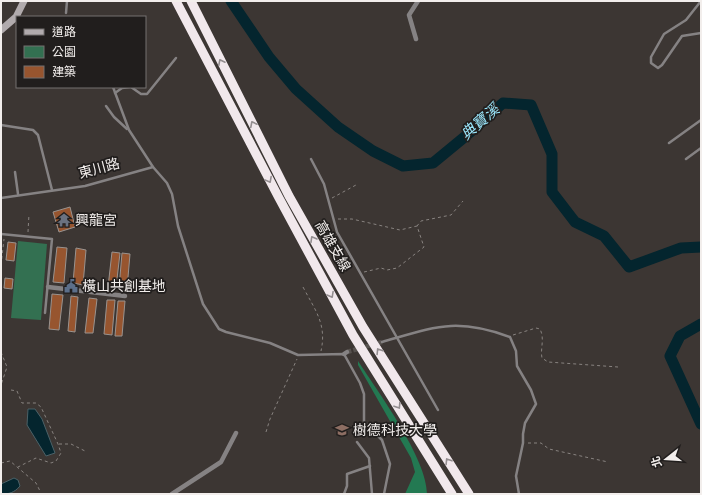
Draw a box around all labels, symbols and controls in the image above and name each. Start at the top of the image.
legend [16,16,146,88]
text: 道路 [52,23,76,41]
text: 公園 [52,43,76,61]
one-way arrow [219,59,226,66]
text: 建築 [52,63,76,81]
water label: 典寶溪 [456,98,506,145]
one-way arrow [250,121,257,128]
street label: 東川路 [76,153,122,183]
one-way arrow [265,176,272,183]
place label: 興龍宮 [75,210,117,230]
temple icon: 興龍宮 [56,212,72,228]
street label: 高雄支線 [310,217,356,275]
one-way arrow [311,236,318,243]
place label: 橫山共創基地 [82,276,166,296]
public building icon: 橫山共創基地 [63,278,79,294]
one-way arrow [327,290,334,298]
one-way arrow [376,348,383,355]
one-way arrow [393,402,400,409]
place label: 樹德科技大學 [353,420,437,440]
school or university icon: 樹德科技大學 [334,422,350,438]
north arrow [646,439,686,479]
text: 北 [647,454,666,470]
one-way arrow [445,458,453,465]

